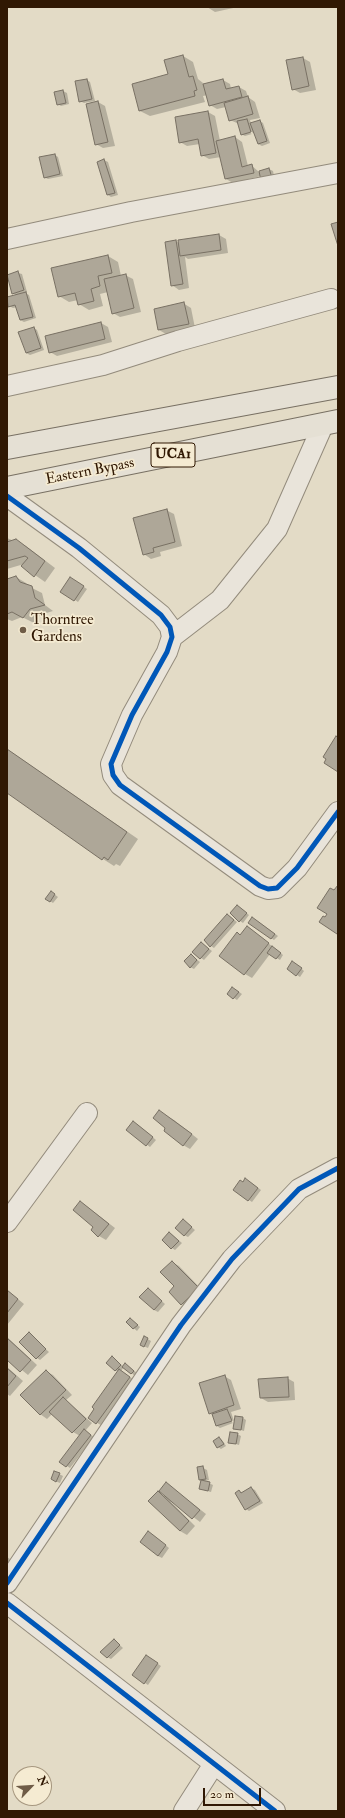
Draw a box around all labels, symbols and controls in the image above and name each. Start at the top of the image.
road number: UCA1 [151,443,195,467]
street label: Eastern Bypass [44,455,136,489]
place label: Thorntree Gardens [31,612,93,647]
marker: Thorntree Gardens [18,625,28,635]
north arrow [12,1766,52,1806]
text: N [34,1774,50,1788]
scale bar [205,1780,263,1806]
text: 20 m [210,1787,234,1802]

